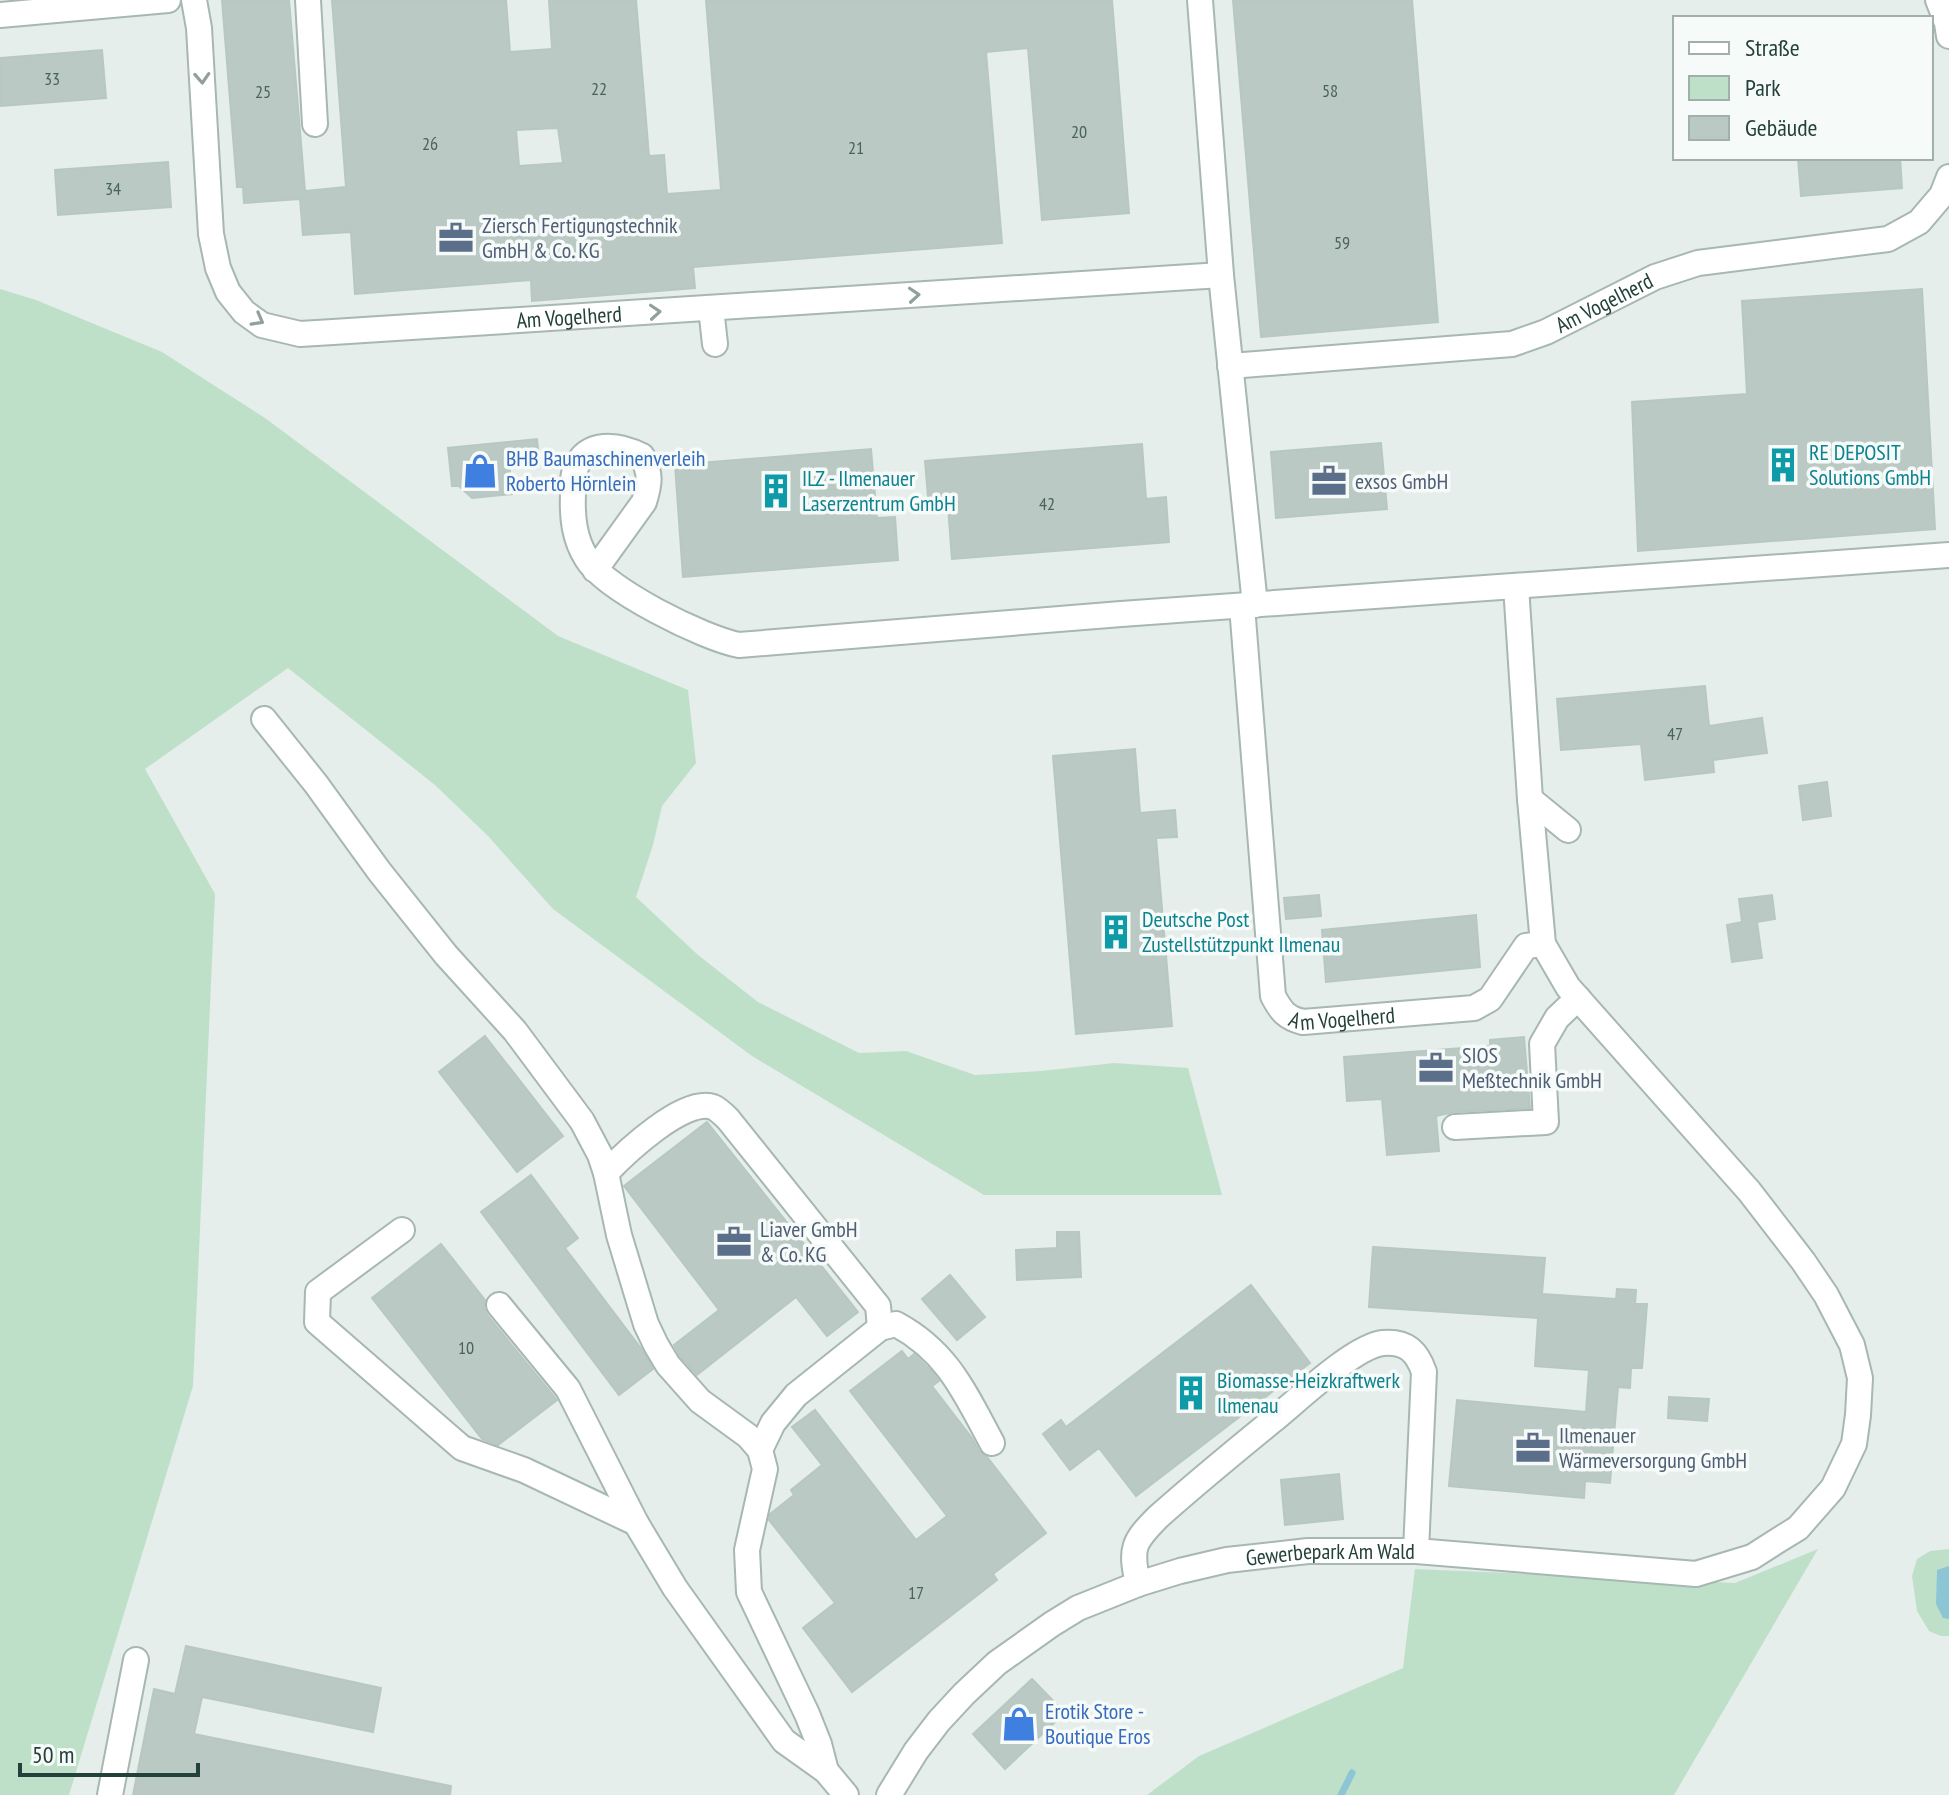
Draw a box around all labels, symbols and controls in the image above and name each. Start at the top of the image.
legend [1673,16,1933,160]
text: Straße [1745,32,1800,63]
house number: 33 [44,67,60,90]
one-way arrow [193,72,210,85]
text: Park [1745,72,1781,103]
house number: 22 [591,77,607,100]
house number: 58 [1322,79,1338,102]
house number: 25 [255,80,271,103]
text: Gebäude [1745,112,1817,143]
house number: 20 [1071,120,1087,143]
house number: 26 [422,132,438,155]
house number: 21 [848,136,864,159]
house number: 34 [105,177,121,200]
place label: Ziersch Fertigungstechnik GmbH & Co. KG [482,211,678,264]
office icon: Ziersch Fertigungstechnik GmbH & Co. KG [437,219,475,257]
house number: 59 [1334,231,1350,254]
street label: Am Vogelherd [1551,266,1658,339]
one-way arrow [908,287,921,304]
street label: Am Vogelherd [515,299,623,334]
one-way arrow [649,303,662,320]
one-way arrow [250,311,264,326]
place label: RE DEPOSIT Solutions GmbH [1809,438,1931,491]
place label: BHB Baumaschinenverleih Roberto Hörnlein [506,444,705,497]
building icon: RE DEPOSIT Solutions GmbH [1764,446,1802,484]
shop icon: BHB Baumaschinenverleih Roberto Hörnlein [461,452,499,490]
office icon: exsos GmbH [1310,462,1348,500]
place label: ILZ - Ilmenauer Laserzentrum GmbH [802,464,956,517]
place label: exsos GmbH [1355,467,1448,495]
building icon: ILZ - Ilmenauer Laserzentrum GmbH [757,472,795,510]
house number: 42 [1039,492,1055,515]
house number: 47 [1667,722,1683,745]
place label: Deutsche Post Zustellstützpunkt Ilmenau [1142,905,1340,958]
building icon: Deutsche Post Zustellstützpunkt Ilmenau [1097,913,1135,951]
street label: Am Vogelherd [1285,1001,1396,1036]
place label: SIOS Meßtechnik GmbH [1462,1041,1602,1094]
office icon: SIOS Meßtechnik GmbH [1417,1049,1455,1087]
place label: Liaver GmbH & Co. KG [760,1215,858,1268]
office icon: Liaver GmbH & Co. KG [715,1223,753,1261]
house number: 10 [458,1336,474,1359]
place label: Biomasse-Heizkraftwerk Ilmenau [1217,1366,1400,1419]
building icon: Biomasse-Heizkraftwerk Ilmenau [1172,1374,1210,1412]
place label: Ilmenauer Wärmeversorgung GmbH [1559,1421,1747,1474]
office icon: Ilmenauer Wärmeversorgung GmbH [1514,1429,1552,1467]
street label: Gewerbepark Am Wald [1244,1537,1415,1572]
house number: 17 [908,1581,924,1604]
place label: Erotik Store - Boutique Eros [1045,1697,1150,1750]
shop icon: Erotik Store - Boutique Eros [1000,1705,1038,1743]
scale bar [20,1727,198,1777]
text: 50 m [32,1739,74,1770]

